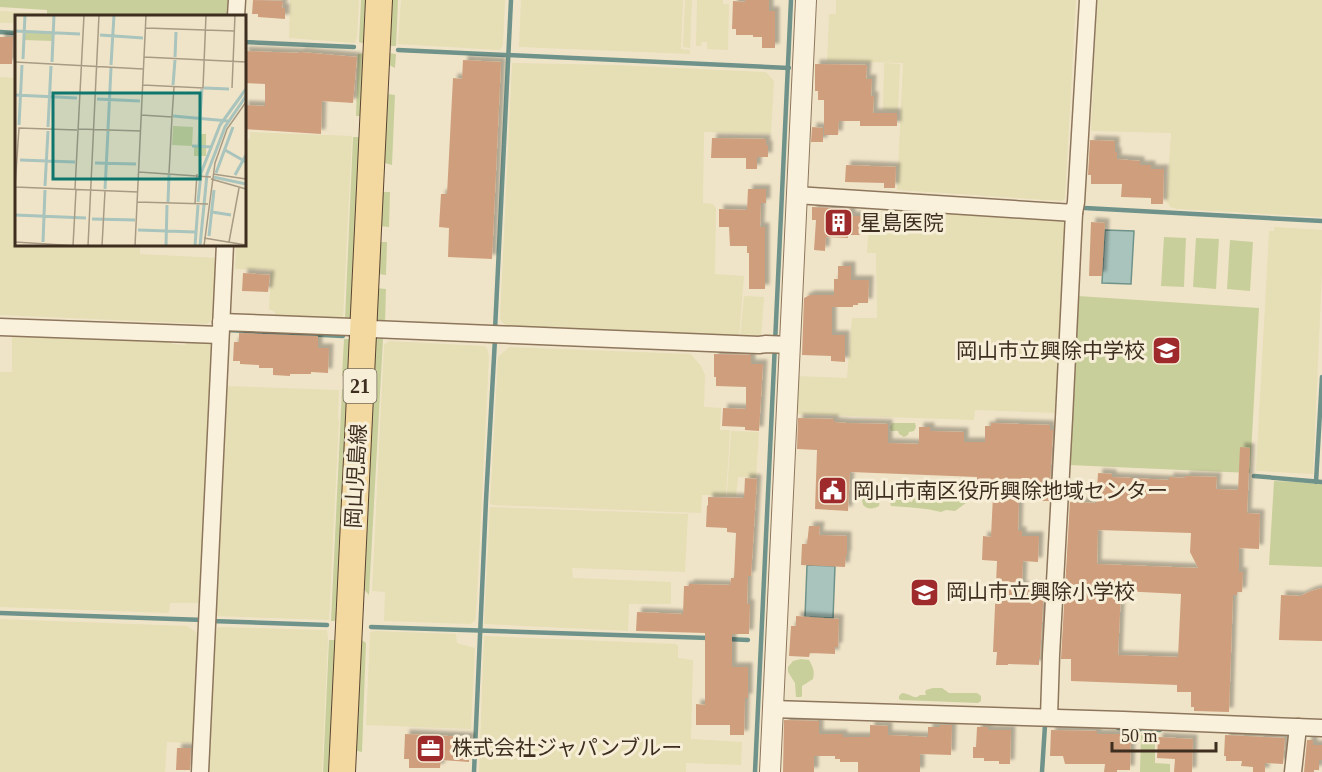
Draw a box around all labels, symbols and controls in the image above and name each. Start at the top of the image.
inset map [15,15,246,246]
building icon: 星島医院 [823,207,855,239]
place label: 星島医院 [860,211,944,235]
school or university icon: 岡山市立興除中学校 [1150,335,1182,367]
place label: 岡山市立興除中学校 [956,339,1145,363]
road number: 21 [344,369,376,403]
street label: 岡山児島線 [341,423,371,529]
public building icon: 岡山市南区役所興除地域センター [816,475,848,507]
place label: 岡山市南区役所興除地域センター [853,479,1168,503]
school or university icon: 岡山市立興除小学校 [909,576,941,608]
place label: 岡山市立興除小学校 [946,580,1135,604]
scale bar [1112,715,1216,753]
text: 50 m [1121,726,1158,746]
office icon: 株式会社ジャパンブルー [415,732,447,764]
place label: 株式会社ジャパンブルー [452,736,682,760]

